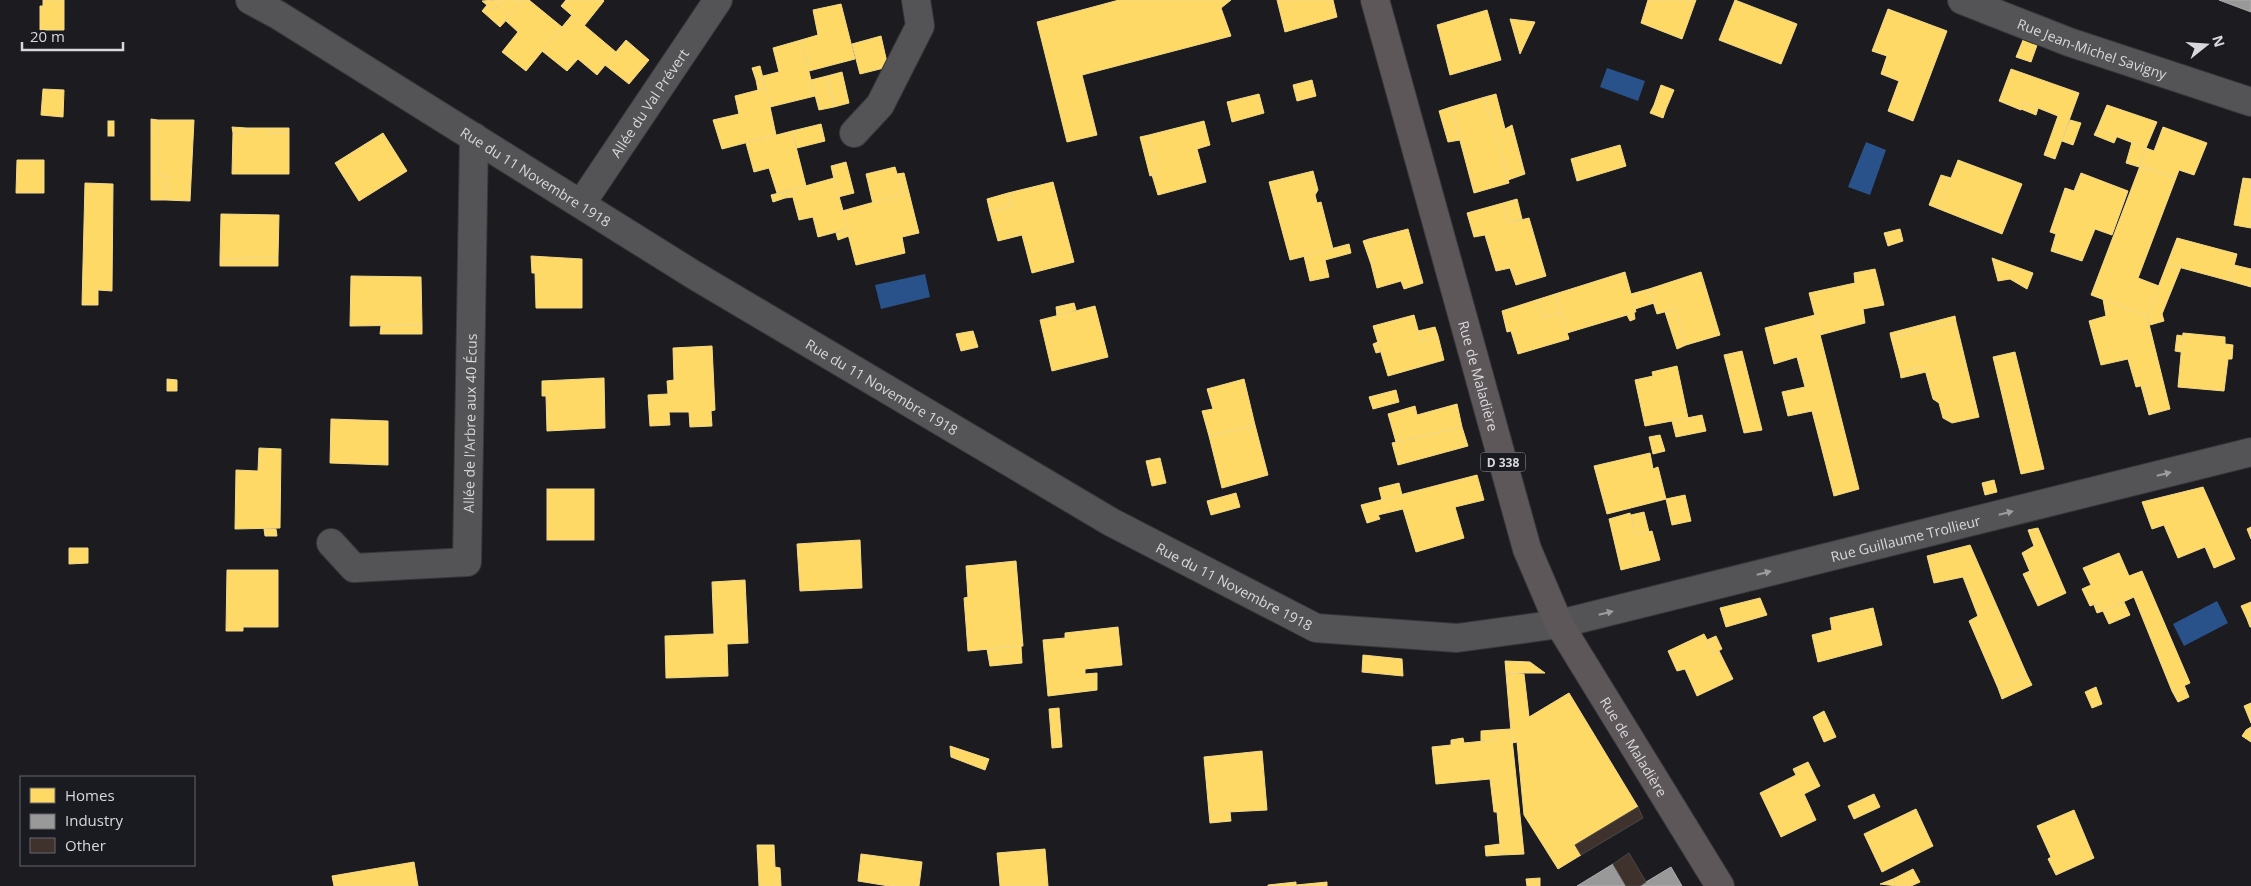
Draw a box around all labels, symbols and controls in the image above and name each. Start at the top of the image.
street label: Rue Jean-Michel Savigny [2015,13,2170,83]
scale bar [22,20,124,52]
north arrow [2181,20,2231,70]
text: 20 m [30,26,65,46]
text: N [2208,33,2230,49]
street label: Allée du Val Prévert [606,45,692,161]
street label: Rue du 11 Novembre 1918 [457,122,615,230]
street label: Rue de Maladière [1455,318,1503,434]
street label: Allée de l'Arbre aux 40 Écus [458,333,480,513]
street label: Rue du 11 Novembre 1918 [802,334,962,439]
road number: D 338 [1480,452,1526,472]
one-way arrow [2157,470,2172,478]
one-way arrow [1999,509,2014,517]
street label: Rue Guillaume Trollieur [1828,510,1983,566]
street label: Rue du 11 Novembre 1918 [1153,537,1316,634]
one-way arrow [1756,569,1771,577]
one-way arrow [1599,608,1614,616]
street label: Rue de Maladière [1596,693,1672,800]
legend [20,776,195,866]
text: Homes [65,785,115,805]
text: Industry [65,810,123,830]
text: Other [65,835,106,855]

